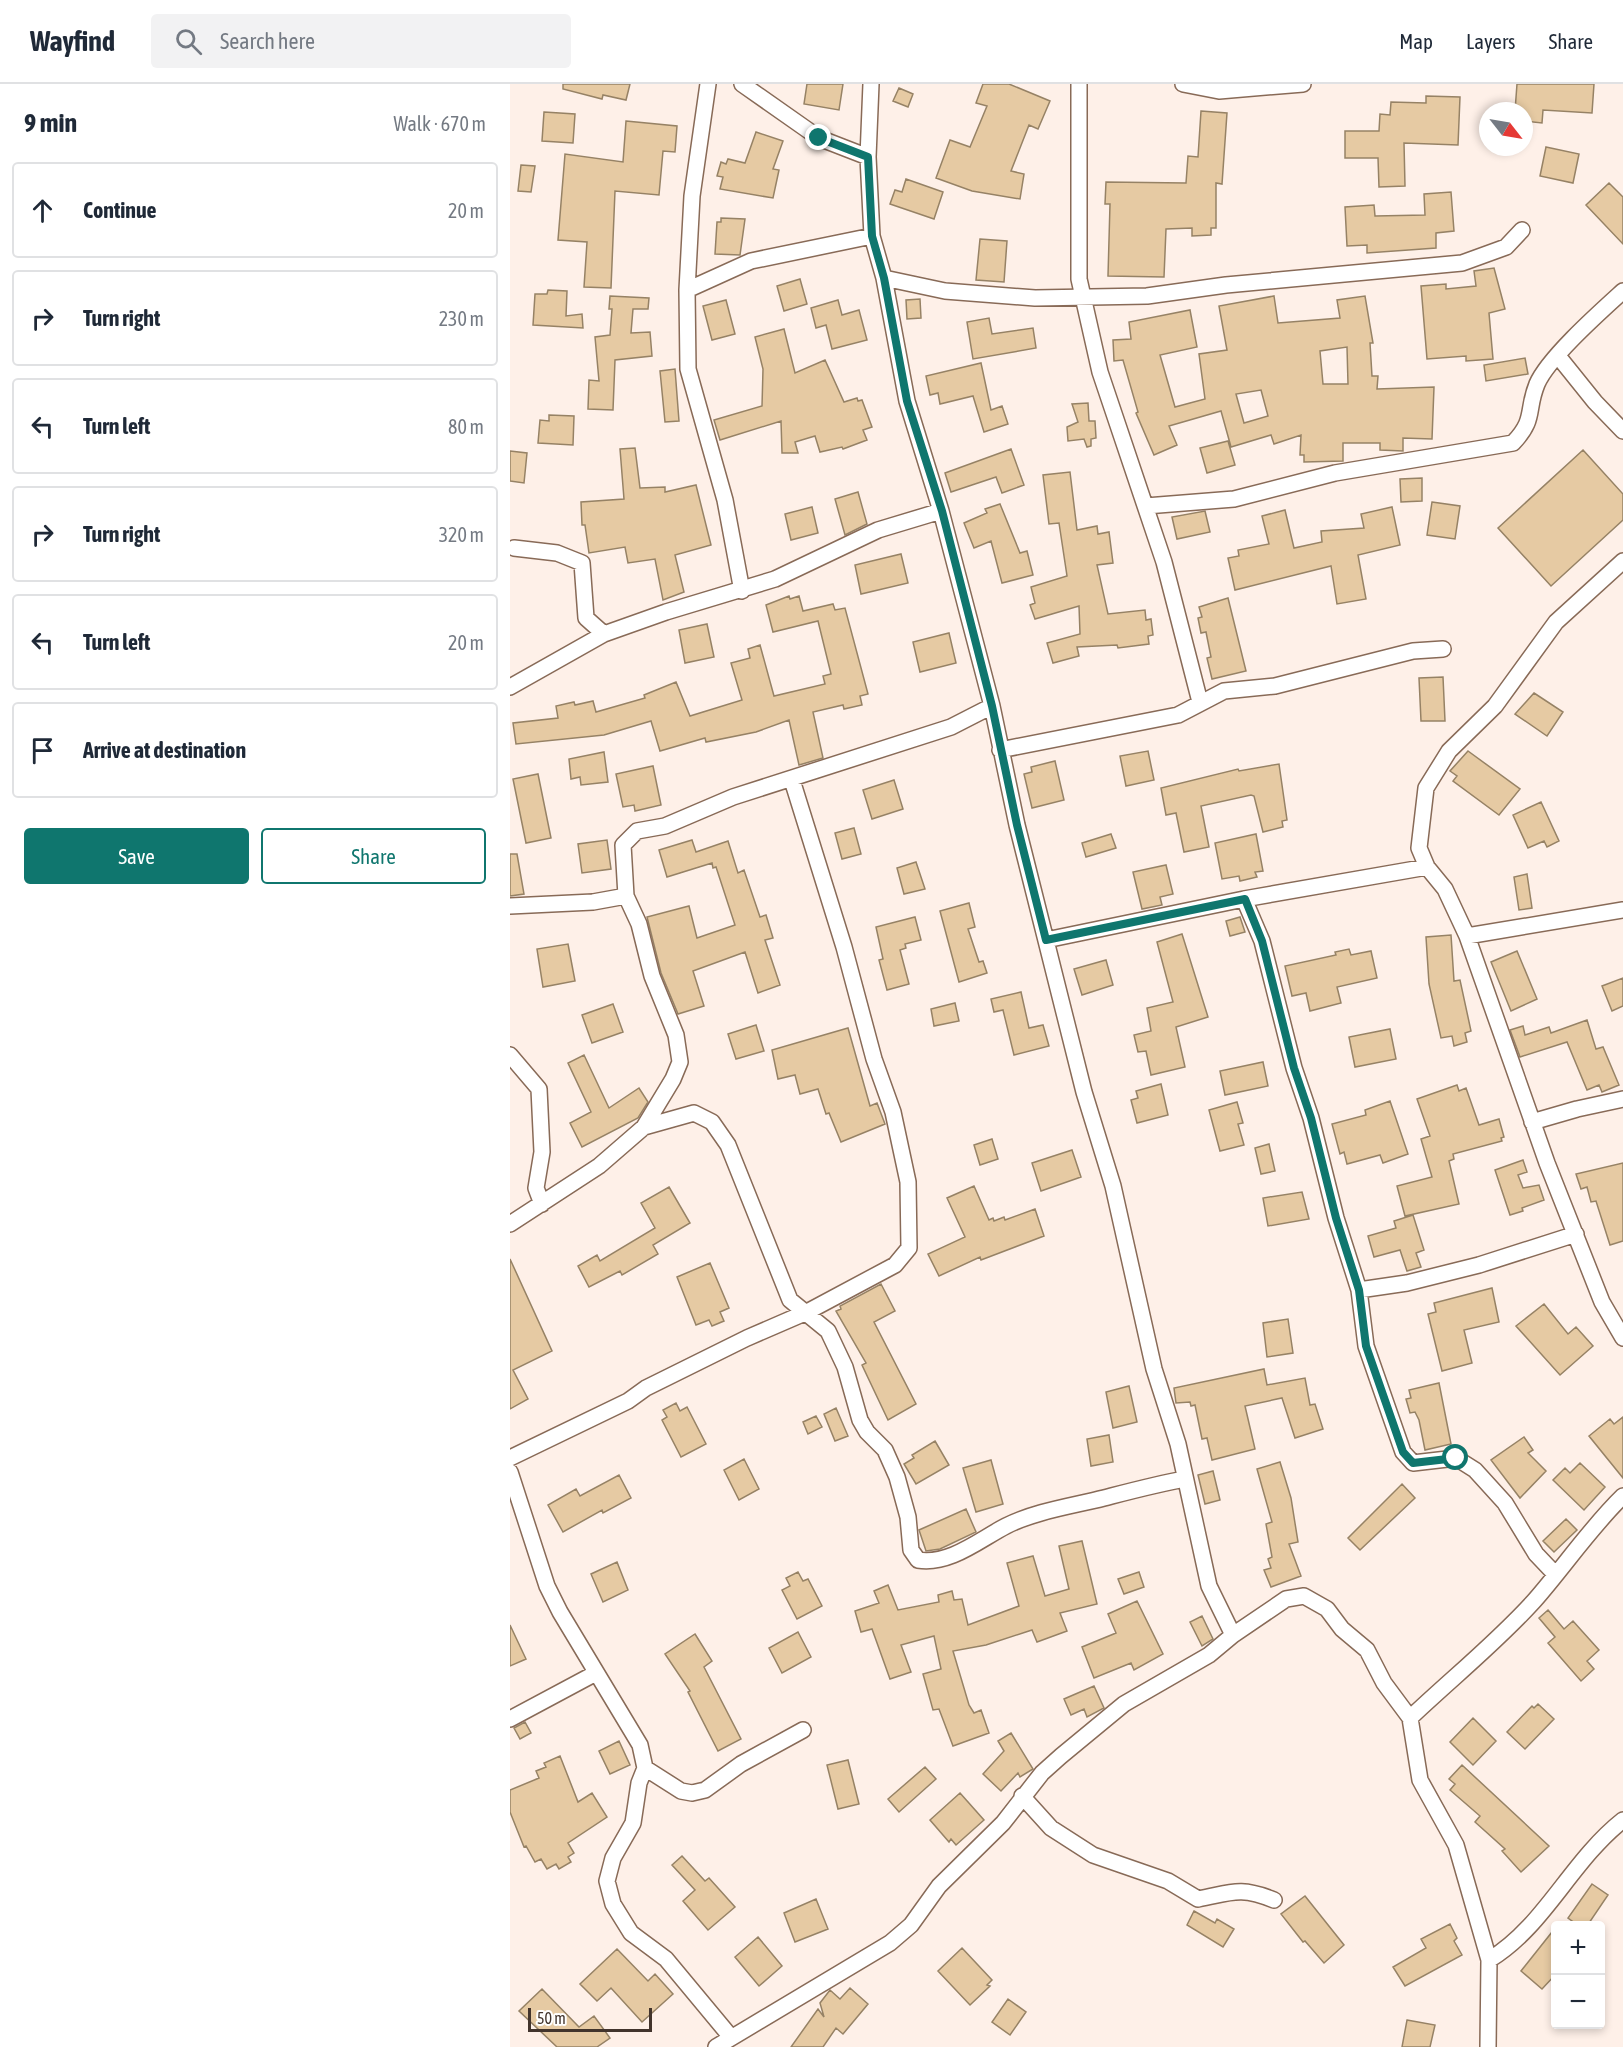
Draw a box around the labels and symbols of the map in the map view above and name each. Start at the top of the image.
north arrow [1479,102,1533,156]
route end [805,124,831,150]
route start [1442,1444,1468,1470]
scale bar [528,2005,652,2032]

